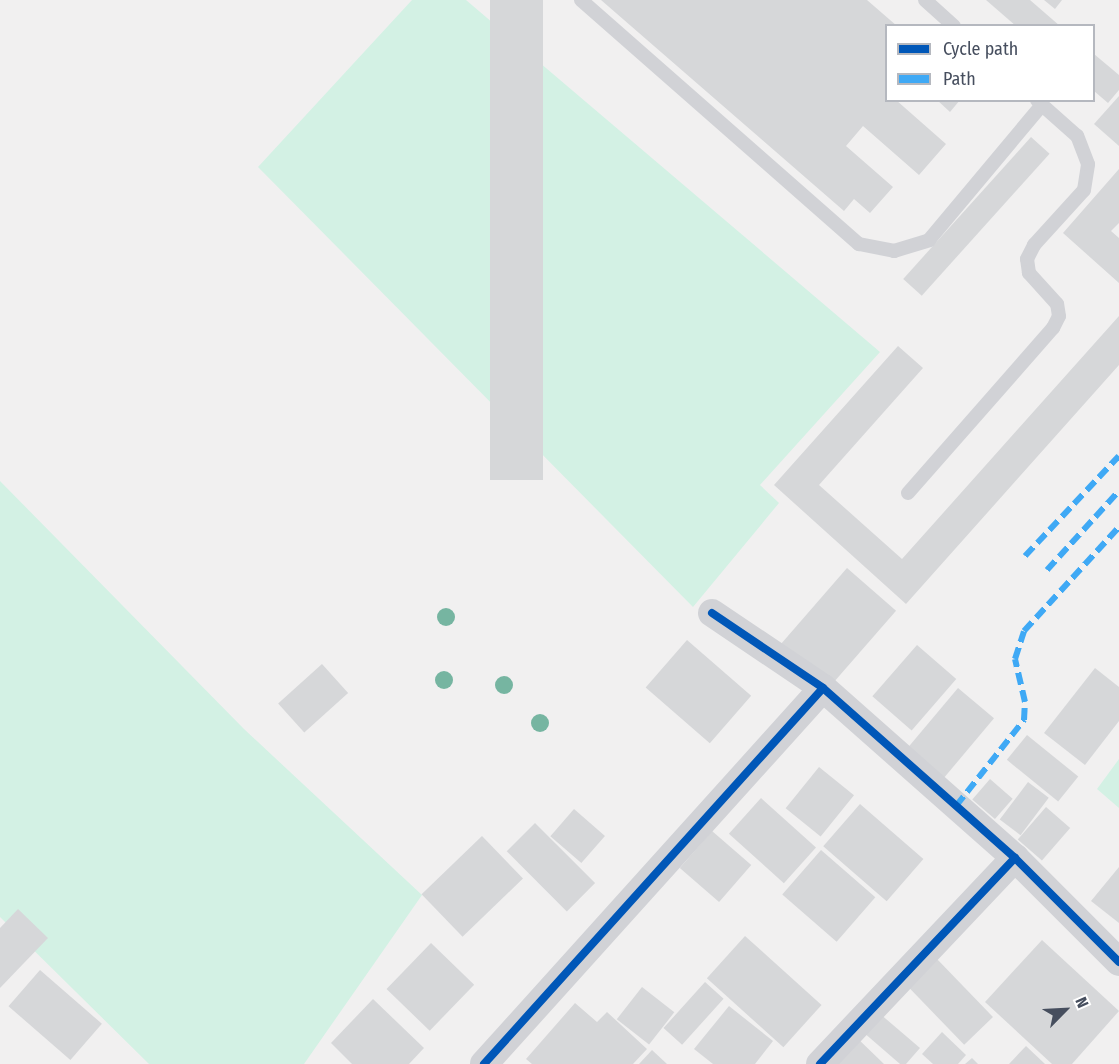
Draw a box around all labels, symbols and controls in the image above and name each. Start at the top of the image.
legend [885,24,1095,102]
text: Cycle path [943,38,1018,60]
text: Path [943,68,976,90]
north arrow [1035,980,1095,1040]
text: N [1071,994,1093,1011]

